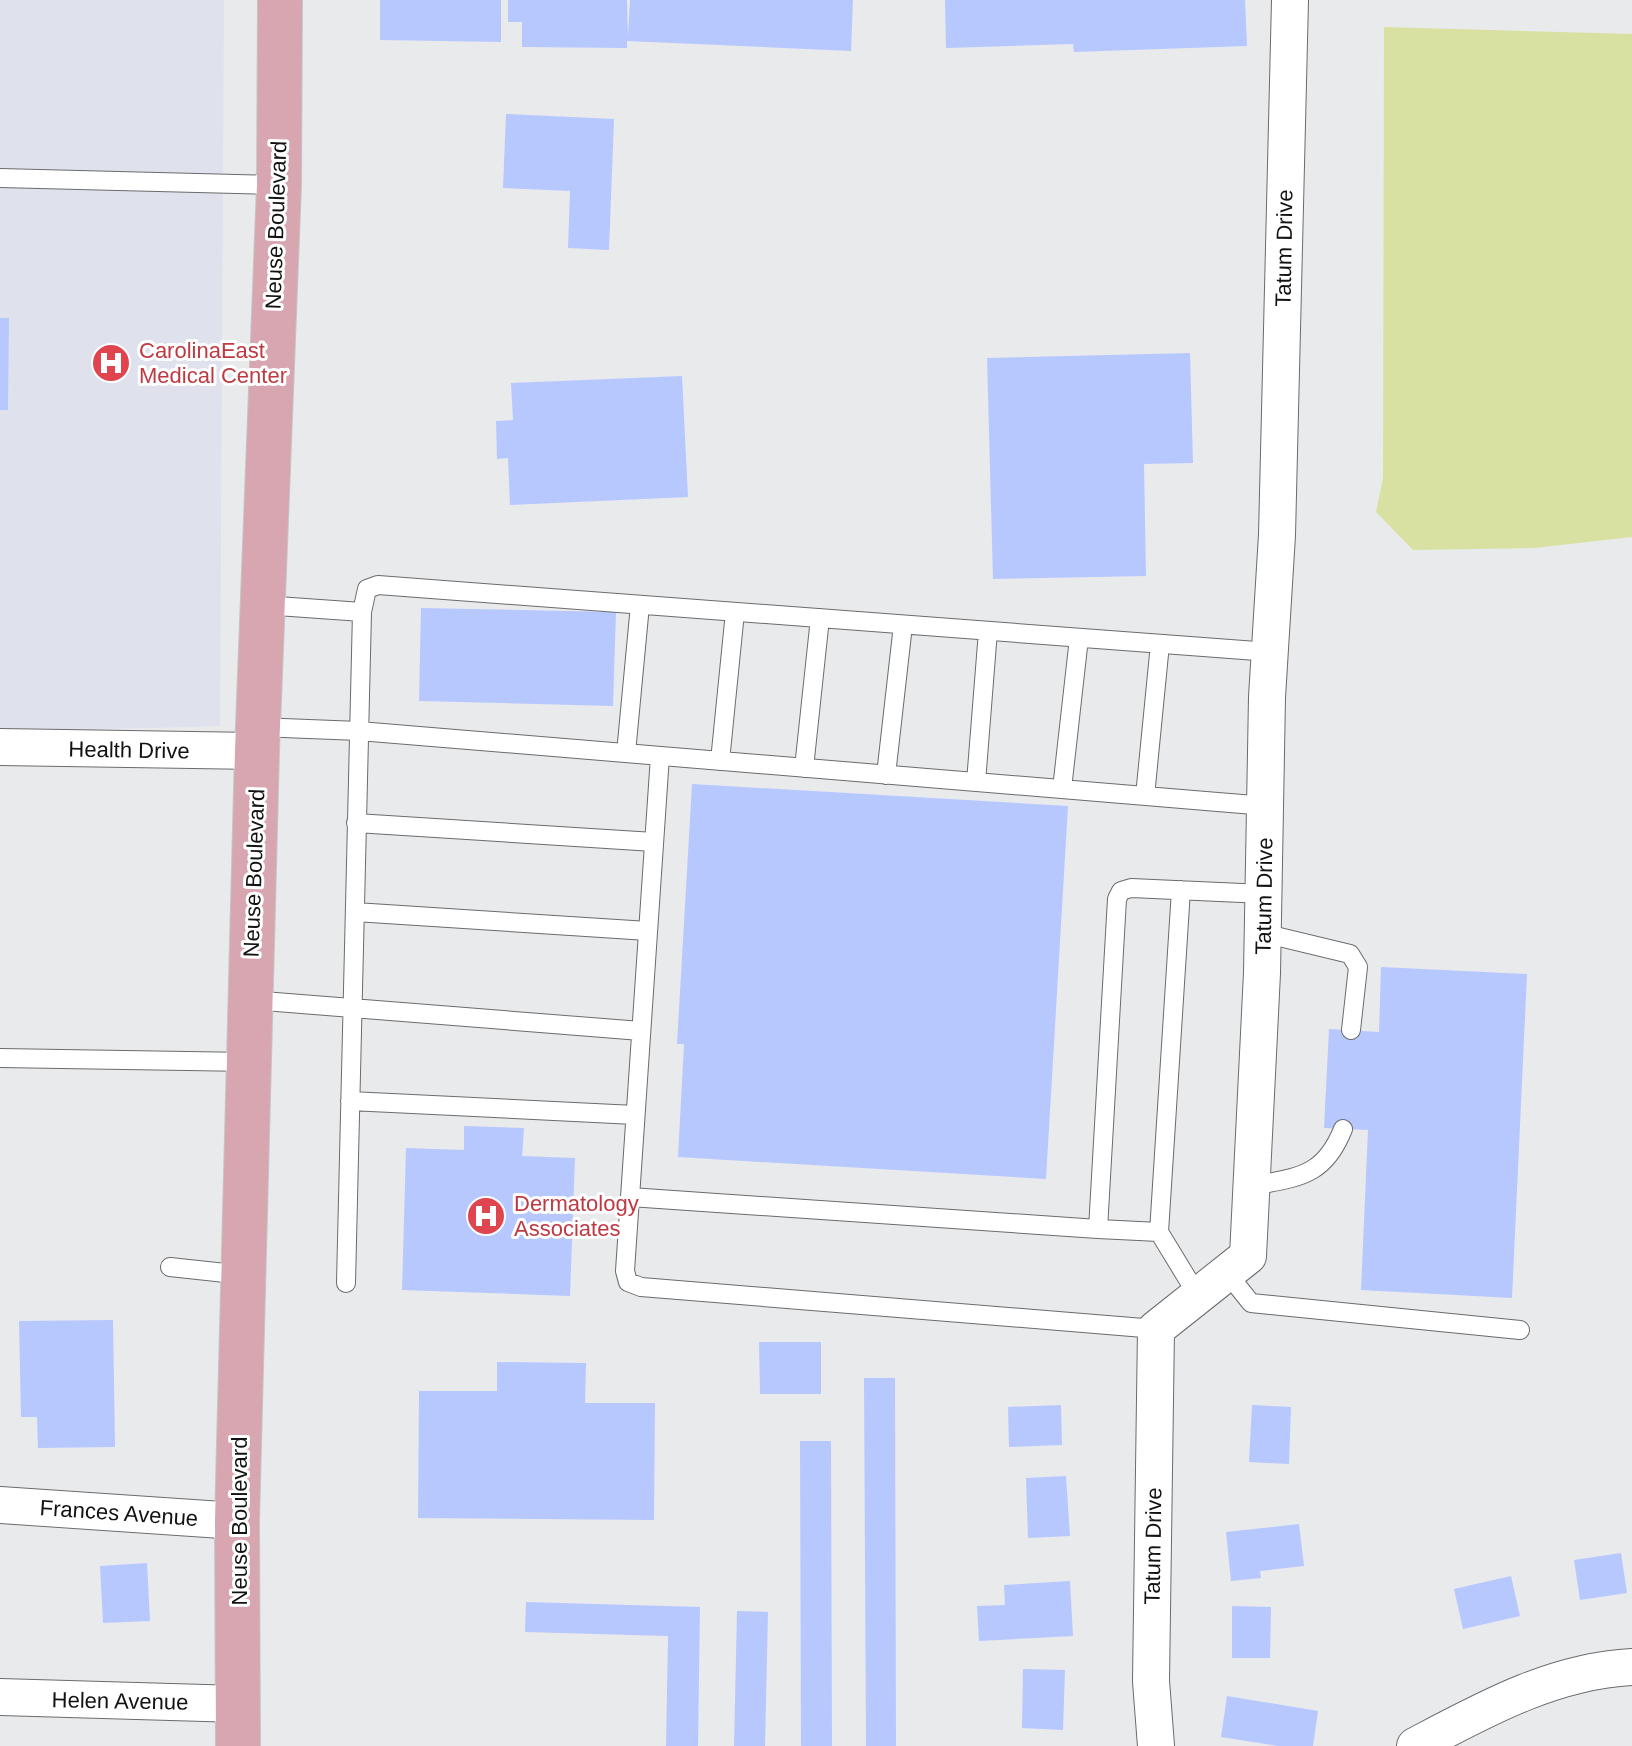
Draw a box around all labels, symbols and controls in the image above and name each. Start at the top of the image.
street label: Neuse Boulevard [261,140,291,310]
street label: Tatum Drive [1270,189,1298,307]
place label: CarolinaEast Medical Center [139,338,287,388]
hospital icon: CarolinaEast Medical Center [90,342,132,384]
street label: Health Drive [68,736,190,764]
street label: Neuse Boulevard [239,788,269,958]
street label: Tatum Drive [1250,837,1278,955]
place label: Dermatology Associates [514,1191,639,1241]
hospital icon: Dermatology Associates [465,1195,507,1237]
street label: Neuse Boulevard [227,1437,252,1605]
street label: Tatum Drive [1139,1487,1167,1605]
street label: Frances Avenue [39,1495,199,1531]
street label: Helen Avenue [51,1687,189,1715]

